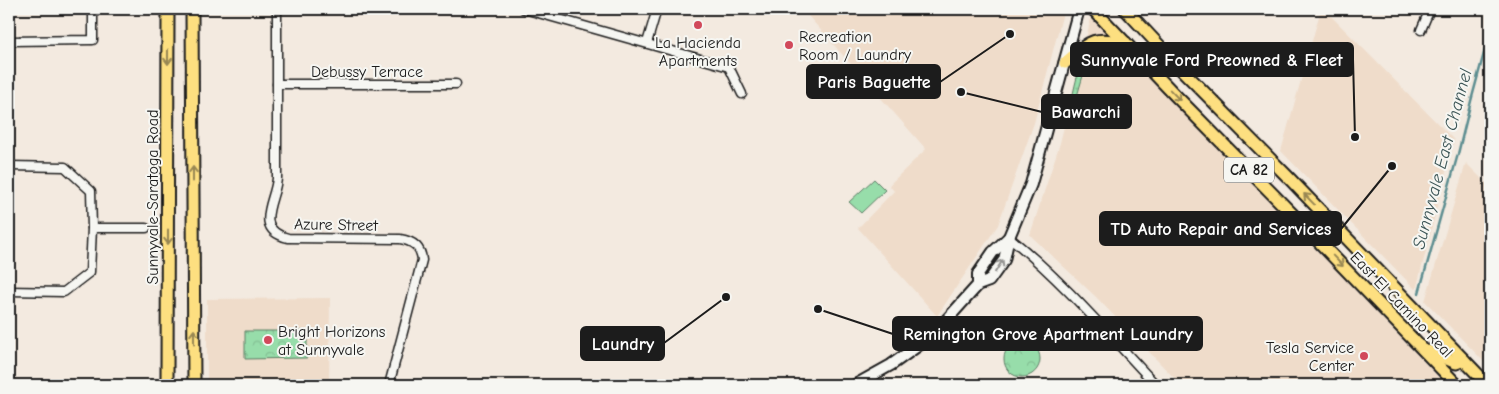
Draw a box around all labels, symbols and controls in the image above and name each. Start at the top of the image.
marker: La Hacienda Apartments [692,19,704,31]
place label: Recreation Room / Laundry [799,28,912,64]
place label: La Hacienda Apartments [655,34,741,70]
marker: Recreation Room / Laundry [783,39,795,51]
callout: Sunnyvale Ford Preowned & Fleet [1071,43,1353,76]
one-way arrow [163,49,173,65]
text: Sunnyvale Ford Preowned & Fleet [1081,50,1344,71]
street label: Debussy Terrace [311,63,423,81]
callout: Paris Baguette [807,65,940,98]
water label: Sunnyvale East Channel [1408,66,1477,251]
text: Paris Baguette [817,72,931,93]
one-way arrow [1169,89,1181,101]
callout: Bawarchi [1042,95,1131,128]
text: Bawarchi [1051,102,1121,123]
street label: Sunnyvale-Saratoga Road [144,109,162,285]
road number: CA 82 [1224,158,1274,182]
one-way arrow [188,166,198,182]
one-way arrow [1303,192,1315,205]
callout: TD Auto Repair and Services [1100,212,1341,245]
street label: Azure Street [294,215,379,235]
text: TD Auto Repair and Services [1110,219,1332,240]
one-way arrow [163,229,173,245]
street label: East El Camino Real [1346,248,1456,361]
one-way arrow [1332,255,1344,268]
one-way arrow [995,259,1005,273]
callout: Remington Grove Apartment Laundry [893,317,1202,350]
place label: Bright Horizons at Sunnyvale [278,323,386,359]
text: Remington Grove Apartment Laundry [903,324,1193,345]
callout: Laundry [581,327,664,360]
one-way arrow [189,329,199,345]
marker: Bright Horizons at Sunnyvale [262,334,274,346]
text: Laundry [592,334,655,355]
place label: Tesla Service Center [1266,339,1355,375]
marker: Tesla Service Center [1358,350,1370,362]

